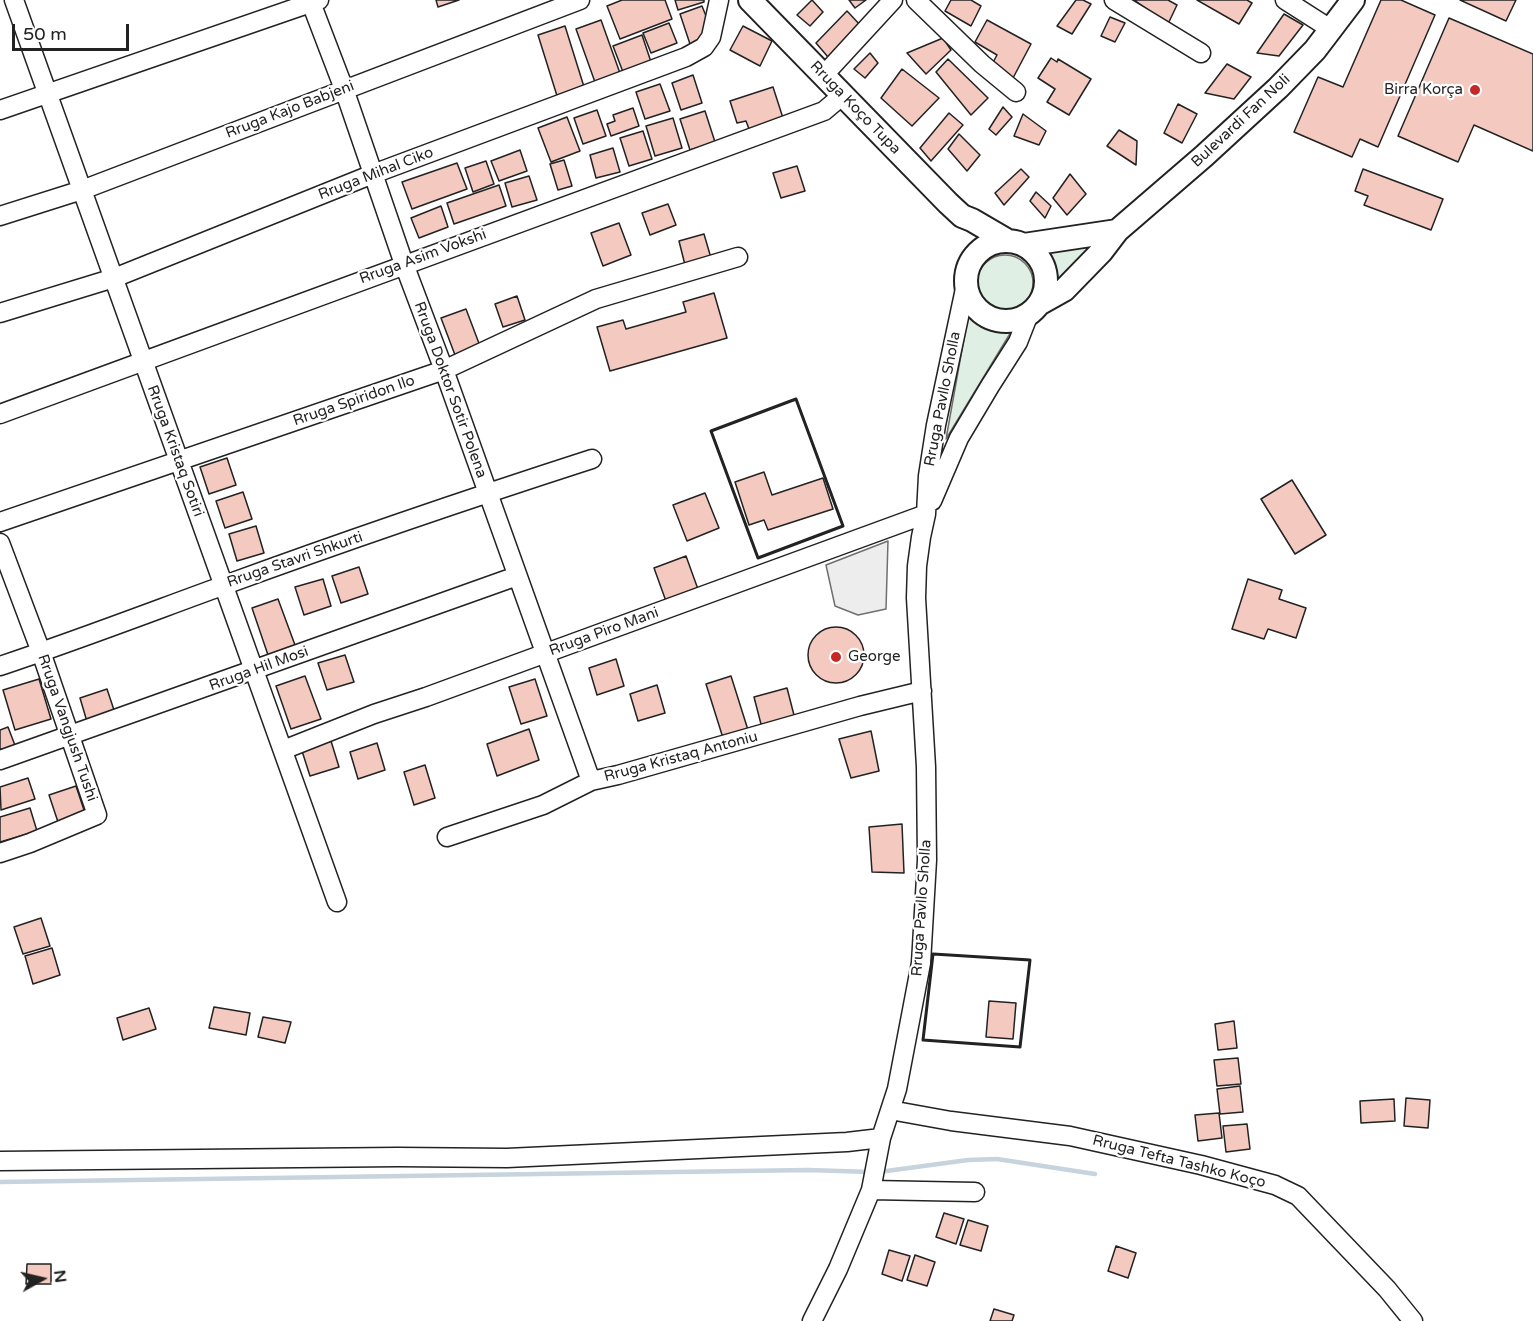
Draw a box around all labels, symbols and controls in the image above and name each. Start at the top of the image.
scale bar [15,12,132,50]
text: 50 m [23,23,67,45]
street label: Rruga Koço Tupa [806,58,904,158]
street label: Bulevardi Fan Noli [1188,71,1294,171]
street label: Rruga Kajo Babjeni [223,77,357,143]
place label: Birra Korça [1384,81,1463,99]
marker: Birra Korça [1468,83,1482,97]
street label: Rruga Mihal Ciko [316,144,436,204]
street label: Rruga Asim Vokshi [357,226,489,288]
street label: Rruga Doktor Sotir Polena [410,299,490,481]
street label: Rruga Pavllo Sholla [921,330,965,468]
street label: Rruga Spiridon Ilo [291,372,417,430]
street label: Rruga Kristaq Sotiri [143,383,207,519]
street label: Rruga Stavri Shkurti [225,528,365,592]
street label: Rruga Piro Mani [547,604,661,660]
street label: Rruga Hil Mosi [207,643,311,695]
place label: George [848,648,900,666]
marker: George [829,650,843,664]
street label: Rruga Vangjush Tushi [33,652,101,804]
street label: Rruga Kristaq Antoniu [602,728,760,786]
street label: Rruga Pavllo Sholla [908,839,936,977]
street label: Rruga Tefta Tashko Koço [1091,1132,1267,1192]
north arrow [12,1249,72,1309]
text: N [49,1269,71,1284]

